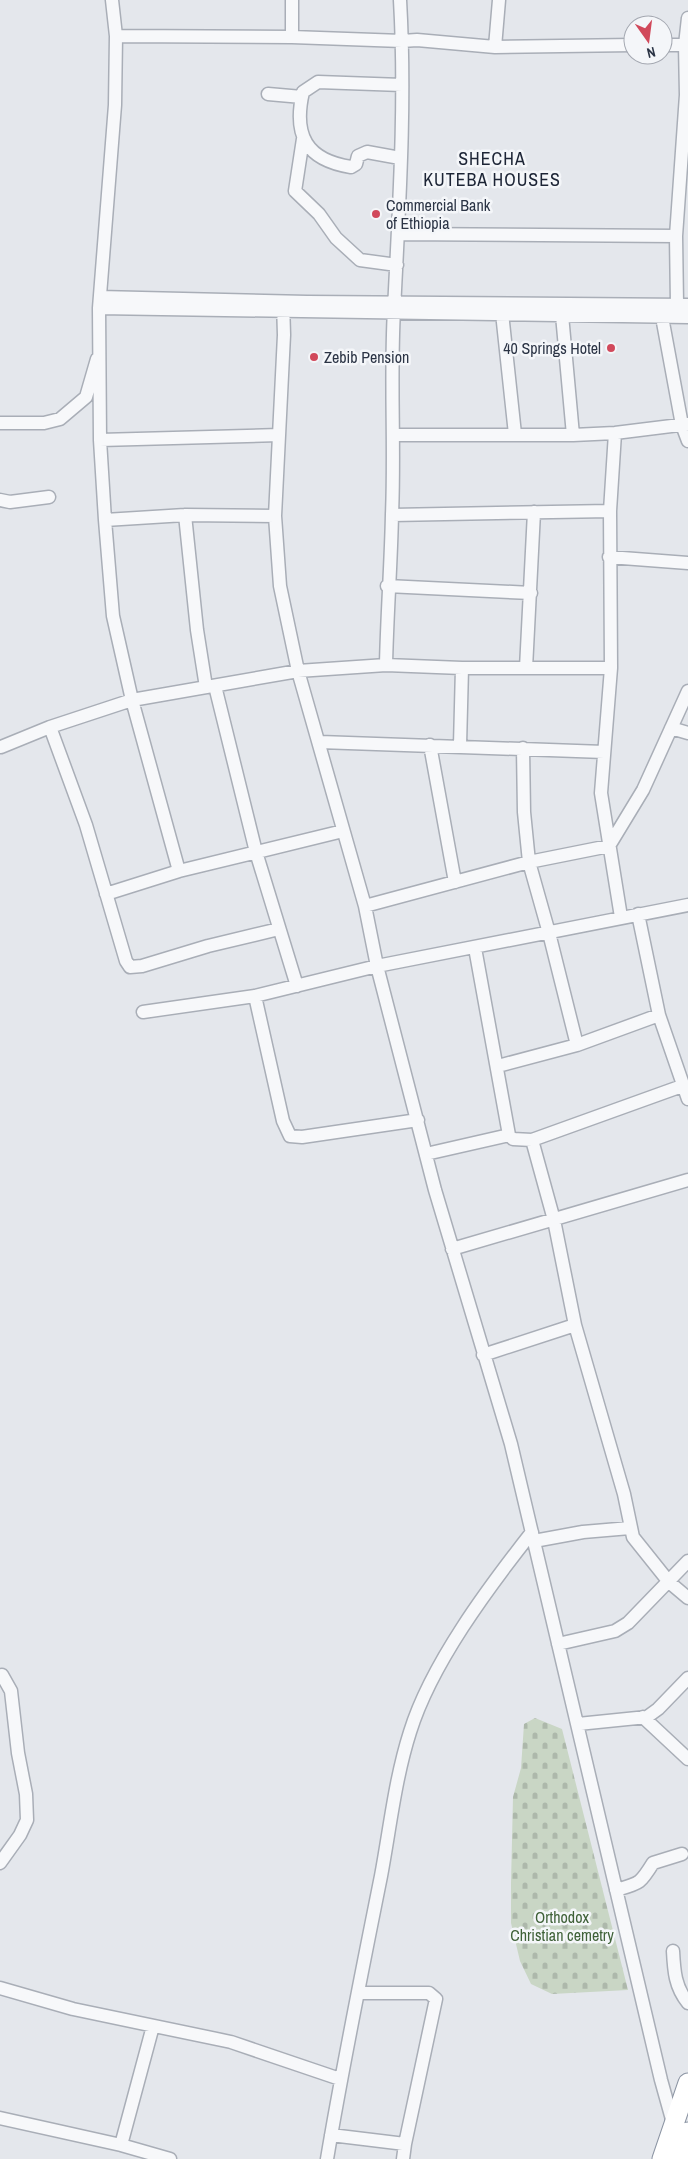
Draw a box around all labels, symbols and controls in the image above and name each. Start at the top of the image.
north arrow [623,15,673,65]
text: N [645,43,657,62]
district label: SHECHA KUTEBA HOUSES [423,146,561,192]
place label: Commercial Bank of Ethiopia [386,194,491,234]
marker: Commercial Bank of Ethiopia [370,208,382,220]
place label: 40 Springs Hotel [503,337,601,359]
marker: 40 Springs Hotel [605,342,617,354]
place label: Zebib Pension [324,346,409,368]
marker: Zebib Pension [308,351,320,363]
park label: Orthodox Christian cemetry [510,1906,614,1946]

